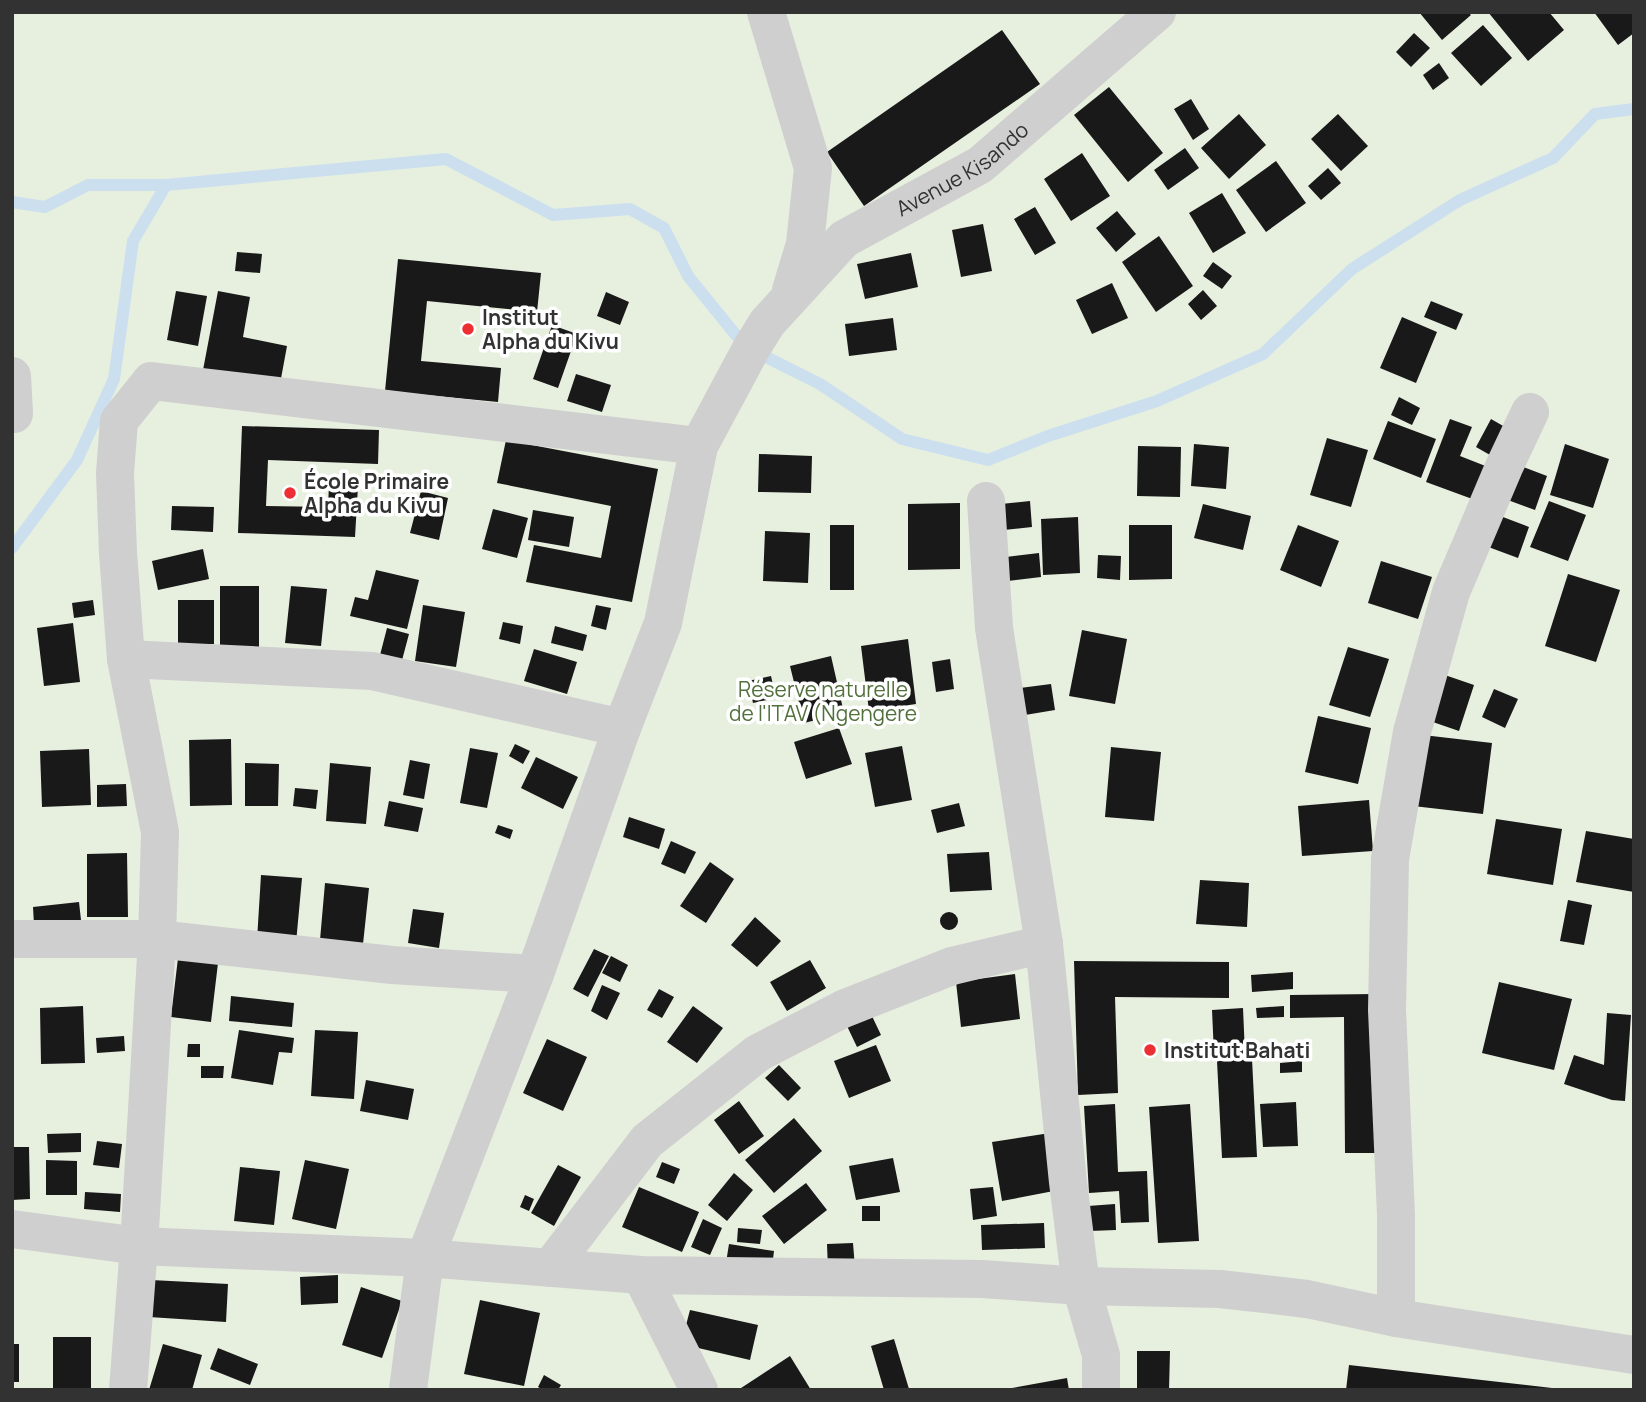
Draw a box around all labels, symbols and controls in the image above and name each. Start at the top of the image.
street label: Avenue Kisando [891,116,1034,222]
place label: Institut Alpha du Kivu [482,303,619,355]
marker: Institut Alpha du Kivu [460,321,476,337]
place label: École Primaire Alpha du Kivu [304,467,449,519]
marker: École Primaire Alpha du Kivu [282,485,298,501]
park label: Réserve naturelle de l'ITAV (Ngengere [729,675,917,727]
place label: Institut Bahati [1164,1036,1310,1064]
marker: Institut Bahati [1142,1042,1158,1058]

